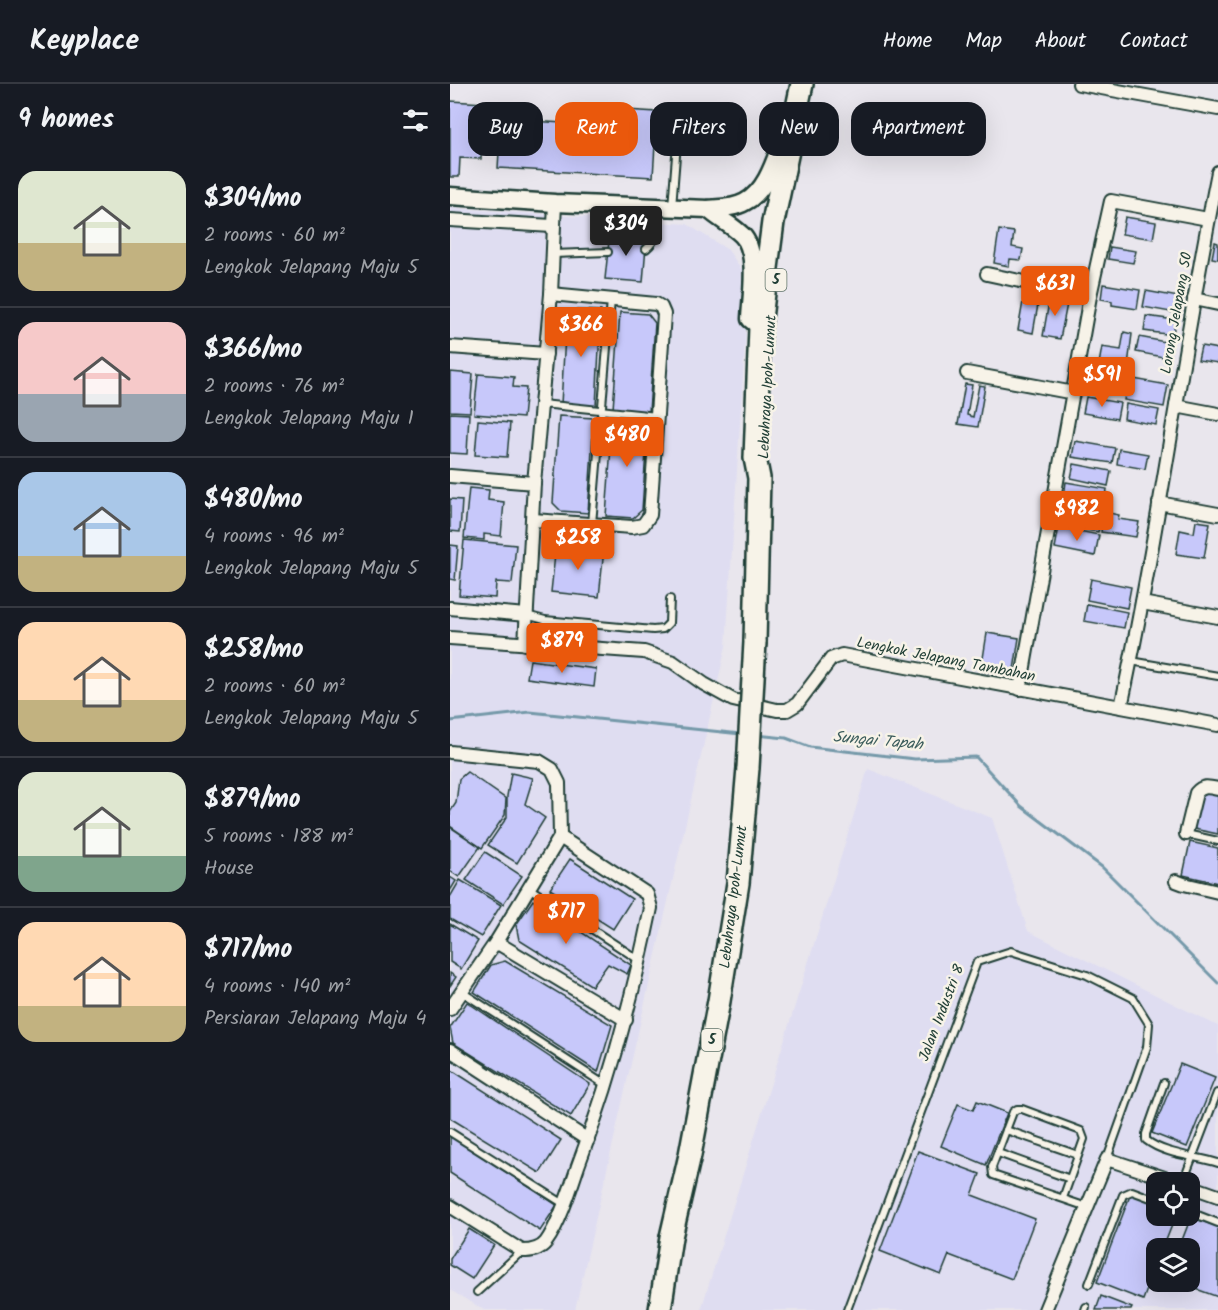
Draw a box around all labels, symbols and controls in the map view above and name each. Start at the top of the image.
text: Keyplace [30,19,139,64]
text: Home [883,25,932,58]
text: Map [965,25,1002,58]
text: About [1035,25,1086,58]
text: Contact [1119,25,1188,58]
text: 9 homes [18,99,114,141]
chip: Buy [468,102,543,156]
chip: Rent [555,102,638,156]
chip: Filters [650,102,747,156]
chip: New [759,102,839,156]
chip: Apartment [851,102,986,156]
icon: filters [399,104,432,137]
text: $304/mo [204,178,302,220]
icon: home [66,195,138,267]
pin: $304 [590,206,662,257]
text: $304 [604,209,648,241]
text: 2 rooms · 60 m² [204,220,345,252]
street label: Lorong Jelapang 50 [1154,250,1200,376]
text: Lengkok Jelapang Maju 5 [204,252,418,284]
pin: $631 [1019,266,1091,317]
road number: 5 [766,269,786,291]
text: $631 [1035,269,1075,301]
pin: $366 [545,307,617,358]
text: $366 [559,310,603,342]
street label: Lebuhraya Ipoh-Lumut [752,314,784,460]
text: $366/mo [204,329,302,371]
icon: home [66,346,138,418]
pin: $591 [1066,357,1138,408]
text: $591 [1083,360,1121,392]
text: 2 rooms · 76 m² [204,371,344,403]
text: Lengkok Jelapang Maju 1 [204,403,414,435]
pin: $480 [591,417,663,468]
text: $480 [605,420,649,452]
text: $480/mo [204,479,303,521]
pin: $982 [1041,491,1113,542]
text: $982 [1054,494,1100,526]
icon: home [66,496,138,568]
pin: $258 [542,520,614,571]
text: 4 rooms · 96 m² [204,521,344,553]
text: $258 [555,523,601,555]
text: Lengkok Jelapang Maju 5 [204,553,418,585]
pin: $879 [526,623,598,674]
text: $879 [540,626,584,658]
text: $258/mo [204,629,304,671]
street label: Lengkok Jelapang Tambahan [855,631,1037,689]
icon: home [66,646,138,718]
text: 2 rooms · 60 m² [204,671,345,703]
text: Lengkok Jelapang Maju 5 [204,703,418,735]
water label: Sungai Tapah [832,725,925,757]
text: $879/mo [204,779,301,821]
icon: home [66,796,138,868]
text: 5 rooms · 188 m² [204,821,353,853]
street label: Lebuhraya Ipoh-Lumut [713,824,755,970]
text: House [204,853,254,885]
pin: $717 [530,894,602,945]
text: $717 [548,897,584,929]
text: $717/mo [204,929,292,971]
icon: home [66,946,138,1018]
street label: Jalan Industri 8 [913,960,972,1065]
text: 4 rooms · 140 m² [204,971,350,1003]
text: Persiaran Jelapang Maju 4 [204,1003,426,1035]
road number: 5 [702,1029,722,1051]
map controls [1146,1172,1200,1292]
button: locate [1146,1172,1200,1226]
button: layers [1146,1238,1200,1292]

